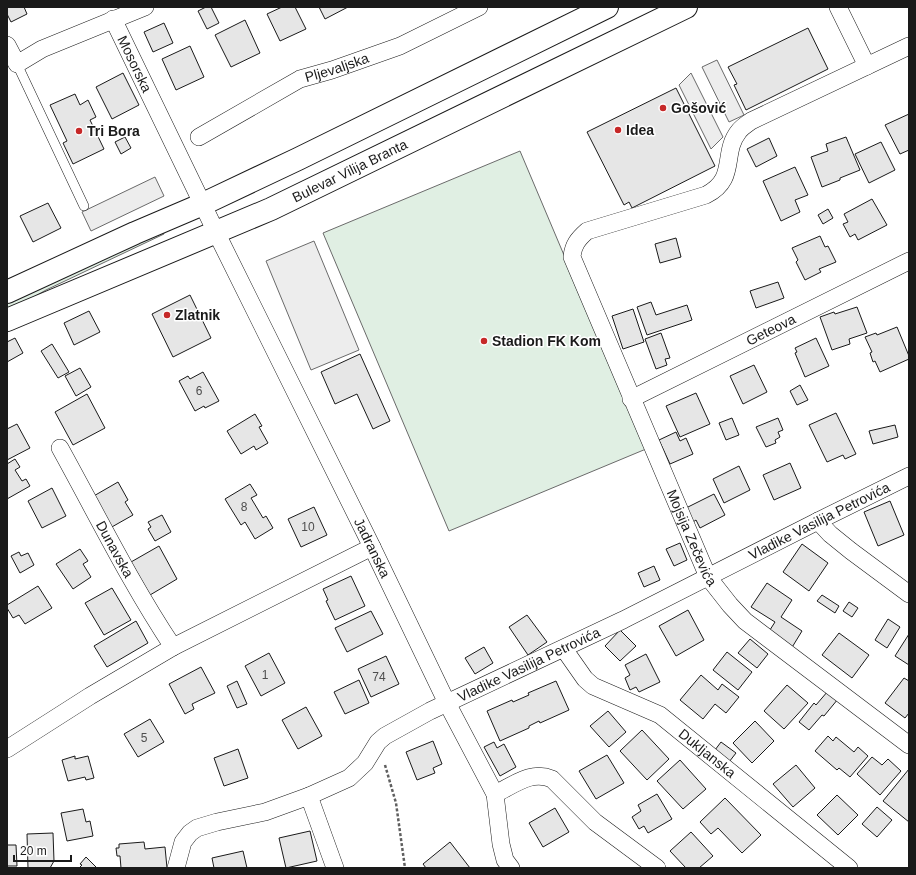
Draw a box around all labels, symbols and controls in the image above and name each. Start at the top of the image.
street label: Mosorska [114,33,155,95]
street label: Pljevaljska [303,50,371,85]
place label: Gošović [671,100,726,116]
marker: Gošović [658,103,668,113]
place label: Idea [626,122,654,138]
place label: Tri Bora [87,123,140,139]
marker: Idea [613,125,623,135]
marker: Tri Bora [74,126,84,136]
street label: Bulevar Vilija Branta [290,136,410,205]
place label: Zlatnik [175,307,220,323]
marker: Zlatnik [162,310,172,320]
street label: Geteova [743,311,798,349]
place label: Stadion FK Kom [492,333,601,349]
marker: Stadion FK Kom [479,336,489,346]
house number: 6 [196,384,203,398]
street label: Vladike Vasilija Petrovića [746,479,892,563]
street label: Mojsija Zečevića [664,487,720,589]
house number: 8 [241,500,248,514]
street label: Jadranska [351,515,394,581]
street label: Dunavska [93,518,137,581]
house number: 10 [301,520,315,534]
street label: Vladike Vasilija Petrovića [455,624,603,705]
house number: 1 [262,668,269,682]
house number: 74 [372,670,386,684]
street label: Dukljanska [676,725,739,781]
house number: 5 [141,731,148,745]
scale bar [14,837,71,863]
text: 20 m [20,844,47,858]

